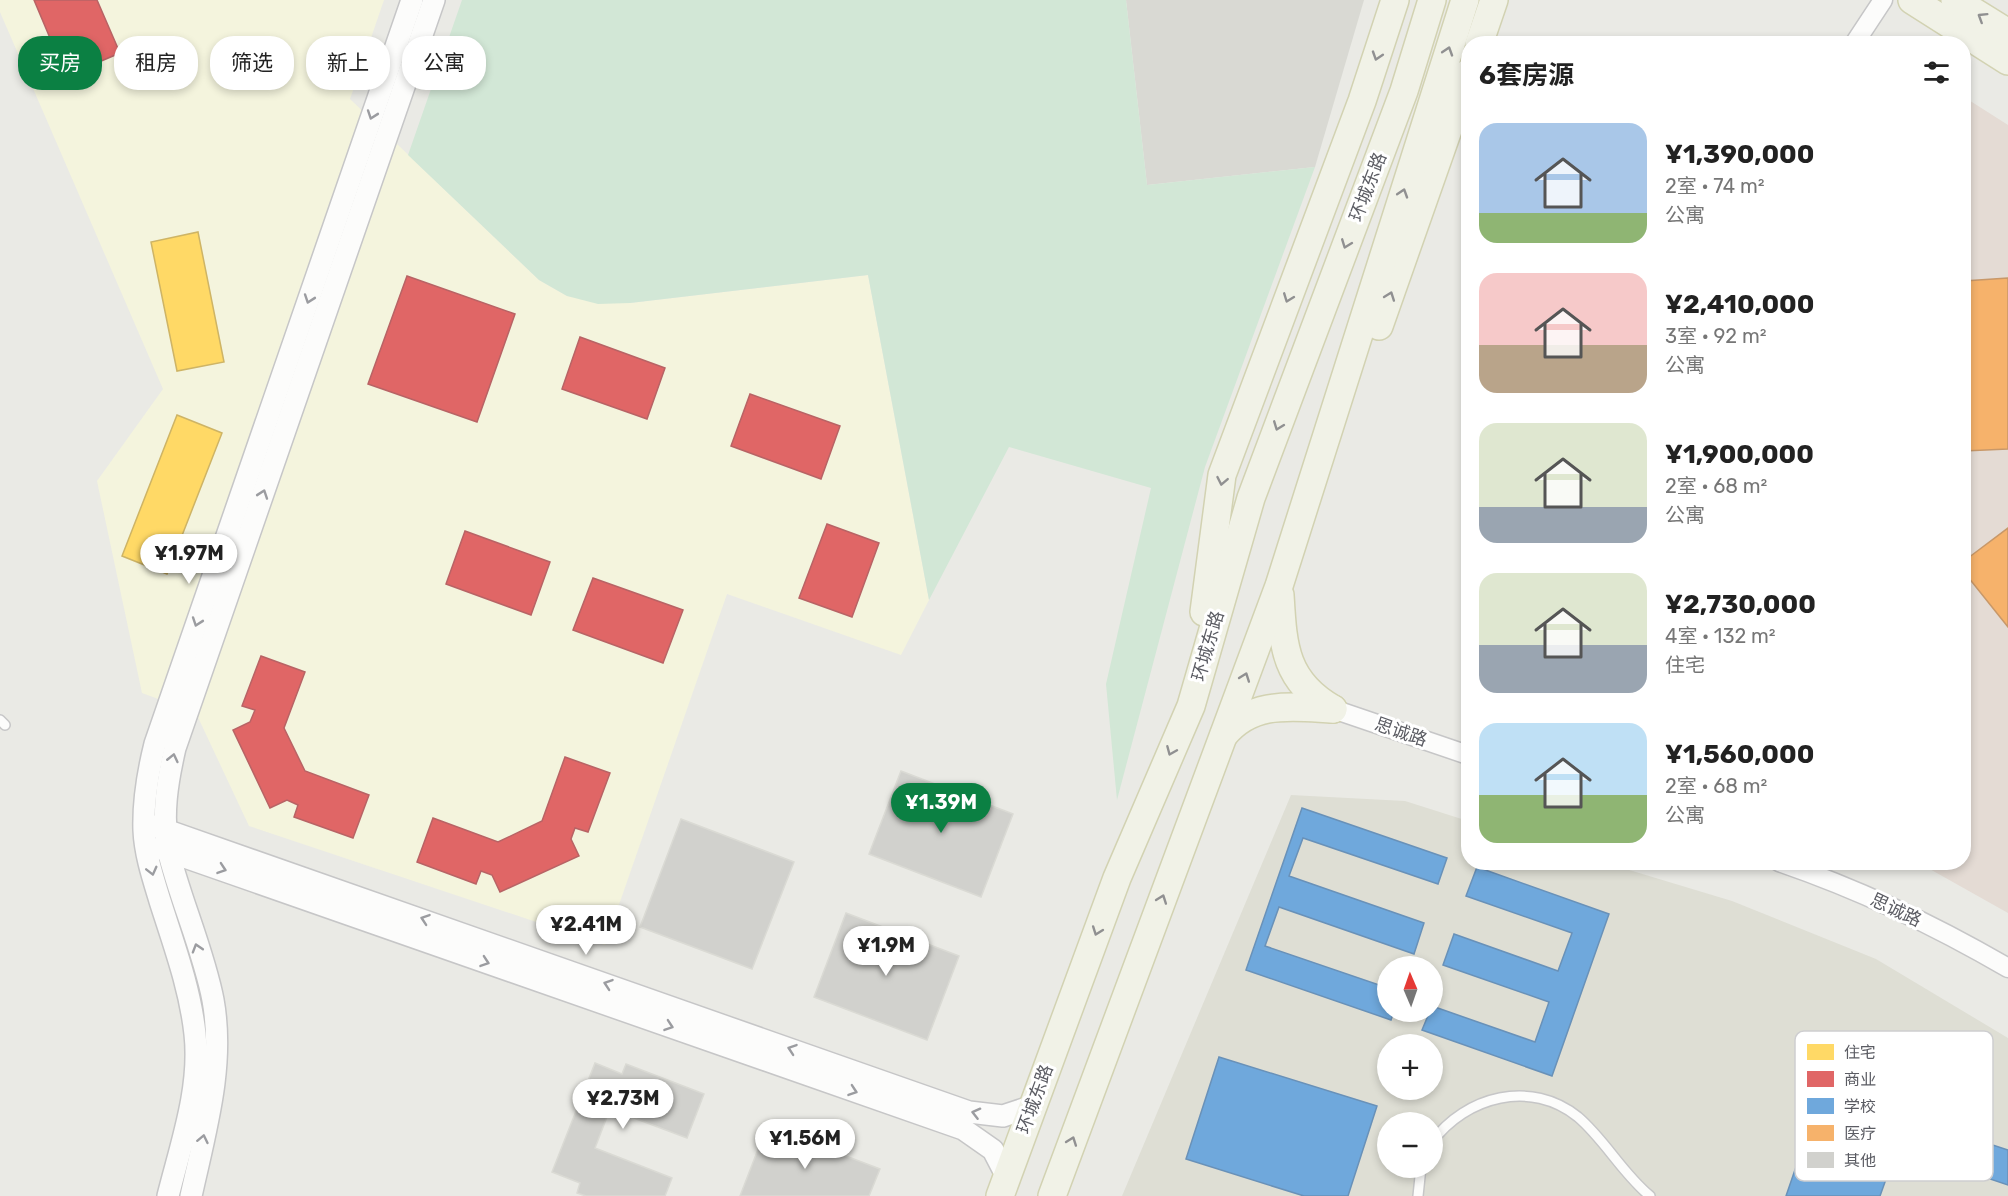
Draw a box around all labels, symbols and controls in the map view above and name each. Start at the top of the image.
one-way arrow [1978,12,1988,24]
chip: 买房 [18,36,102,90]
chip: 租房 [114,36,198,90]
chip: 筛选 [210,36,294,90]
chip: 新上 [306,36,390,90]
chip: 公寓 [402,36,486,90]
one-way arrow [1441,46,1453,57]
one-way arrow [1372,50,1384,61]
icon: filters [1920,56,1953,89]
text: 6套房源 [1479,60,1574,91]
one-way arrow [367,109,380,120]
text: ¥1,390,000 [1665,139,1814,170]
icon: home [1527,147,1599,219]
street label: 环城东路 [1345,149,1391,225]
text: 2室 · 74 m² [1665,174,1765,198]
one-way arrow [1396,188,1408,199]
text: 公寓 [1665,203,1705,227]
one-way arrow [1341,238,1354,249]
text: ¥2,410,000 [1665,289,1814,320]
one-way arrow [1383,291,1396,302]
one-way arrow [1283,292,1296,303]
one-way arrow [303,293,316,304]
icon: home [1527,297,1599,369]
text: 3室 · 92 m² [1665,324,1767,348]
text: 公寓 [1665,353,1705,377]
one-way arrow [1272,421,1285,431]
text: ¥1,900,000 [1665,439,1814,470]
icon: home [1527,447,1599,519]
text: 2室 · 68 m² [1665,474,1767,498]
one-way arrow [1216,476,1229,486]
one-way arrow [255,489,268,500]
text: 公寓 [1665,503,1705,527]
pin: ¥1.97M [140,534,238,585]
text: ¥1.97M [154,541,224,565]
text: ¥2,730,000 [1665,589,1816,620]
icon: home [1527,597,1599,669]
street label: 环城东路 [1188,608,1228,684]
one-way arrow [191,616,204,627]
text: 4室 · 132 m² [1665,624,1776,648]
text: 住宅 [1665,653,1705,677]
one-way arrow [1238,673,1250,684]
street label: 思诚路 [1372,713,1430,751]
text: ¥1,560,000 [1665,739,1814,770]
one-way arrow [1167,745,1179,756]
icon: home [1527,747,1599,819]
one-way arrow [165,753,178,763]
text: 2室 · 68 m² [1665,774,1767,798]
pin: ¥1.39M [892,783,990,834]
text: ¥1.39M [905,790,977,814]
text: 公寓 [1665,803,1705,827]
one-way arrow [216,862,227,875]
one-way arrow [144,866,157,876]
street label: 思诚路 [1867,889,1925,931]
one-way arrow [1155,895,1168,905]
pin: ¥2.41M [537,905,635,956]
text: ¥2.41M [550,912,622,936]
one-way arrow [420,914,430,927]
one-way arrow [1092,925,1104,936]
pin: ¥1.9M [844,926,928,977]
text: ¥1.9M [857,933,915,957]
one-way arrow [192,943,204,953]
one-way arrow [479,954,490,967]
north arrow [1377,956,1443,1022]
map controls [1377,956,1443,1178]
one-way arrow [603,979,614,992]
one-way arrow [663,1019,674,1032]
legend [1795,1031,1993,1181]
button: + [1377,1034,1443,1100]
text: 住宅 [1844,1043,1876,1062]
one-way arrow [787,1044,798,1057]
street label: 环城东路 [1012,1061,1058,1137]
text: 商业 [1844,1070,1876,1089]
pin: ¥2.73M [574,1079,672,1130]
one-way arrow [847,1083,858,1096]
text: ¥2.73M [586,1086,660,1110]
text: 学校 [1844,1097,1876,1116]
one-way arrow [971,1108,981,1121]
button: − [1377,1112,1443,1178]
pin: ¥1.56M [756,1119,854,1170]
text: 医疗 [1844,1124,1876,1143]
text: ¥1.56M [769,1126,841,1150]
one-way arrow [196,1134,209,1144]
one-way arrow [1065,1136,1077,1147]
text: 其他 [1844,1151,1876,1170]

